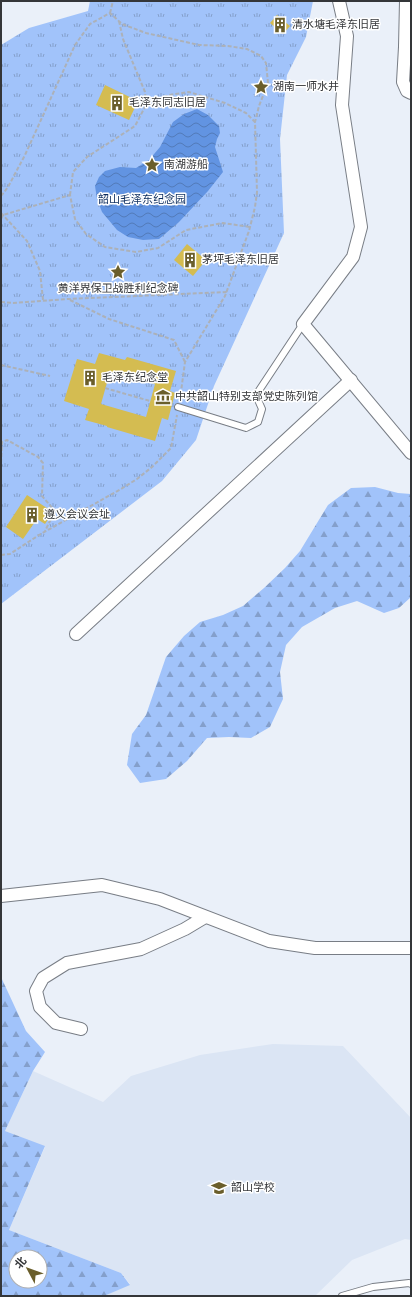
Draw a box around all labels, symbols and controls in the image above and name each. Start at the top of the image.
building icon: 清水塘毛泽东旧居 [271,16,289,34]
place label: 清水塘毛泽东旧居 [292,18,380,32]
place icon: 湖南一师水井 [252,78,270,96]
place label: 湖南一师水井 [273,80,339,94]
building icon: 毛泽东同志旧居 [108,94,126,112]
place label: 毛泽东同志旧居 [129,96,206,110]
place icon: 南湖游船 [143,156,161,174]
place label: 南湖游船 [164,158,208,172]
park label: 韶山毛泽东纪念园 [98,193,186,207]
building icon: 茅坪毛泽东旧居 [181,251,199,269]
place label: 茅坪毛泽东旧居 [202,253,279,267]
place icon: 黄洋界保卫战胜利纪念碑 [109,263,127,281]
place label: 黄洋界保卫战胜利纪念碑 [58,282,179,296]
building icon: 毛泽东纪念堂 [81,369,99,387]
place label: 毛泽东纪念堂 [102,371,168,385]
museum icon: 中共韶山特别支部党史陈列馆 [154,388,172,406]
place label: 中共韶山特别支部党史陈列馆 [175,390,318,404]
building icon: 遵义会议会址 [23,506,41,524]
place label: 遵义会议会址 [44,508,110,522]
school or university icon: 韶山学校 [210,1179,228,1197]
place label: 韶山学校 [231,1181,275,1195]
north arrow [8,1249,48,1289]
text: 北 [12,1254,30,1272]

